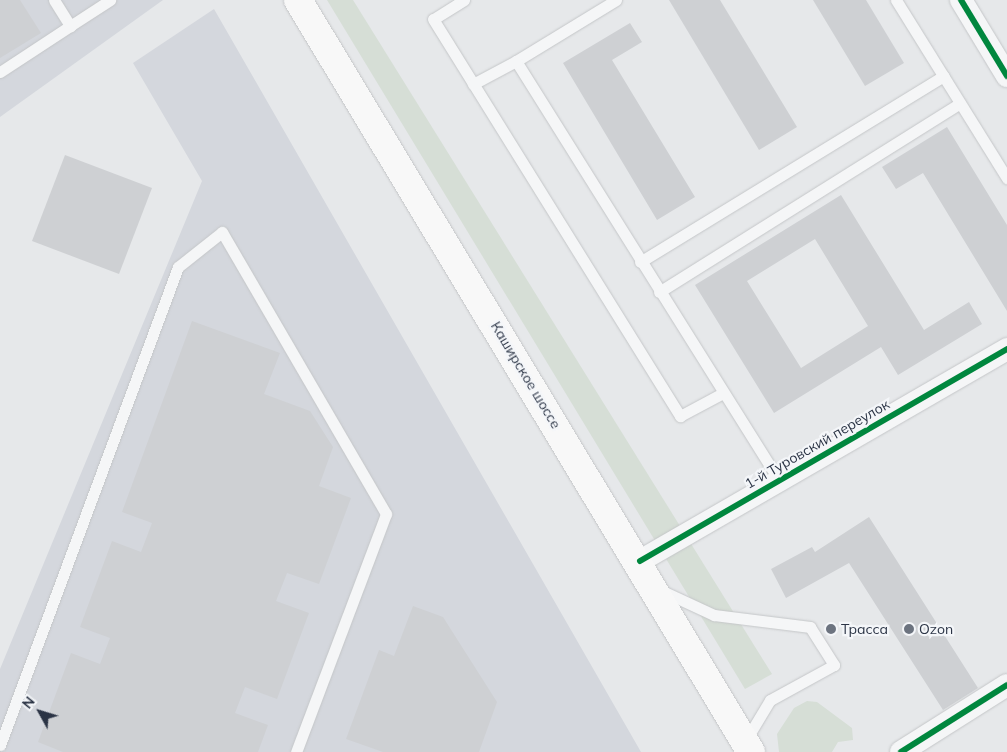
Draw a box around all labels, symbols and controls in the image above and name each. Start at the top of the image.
street label: Каширское шоссе [487,319,565,431]
street label: 1-й Туровский переулок [742,396,892,492]
place label: Трасса [841,621,888,637]
place label: Ozon [919,621,953,637]
marker: Трасса [825,623,837,635]
marker: Ozon [903,623,915,635]
north arrow [15,687,65,737]
text: N [18,693,39,712]

